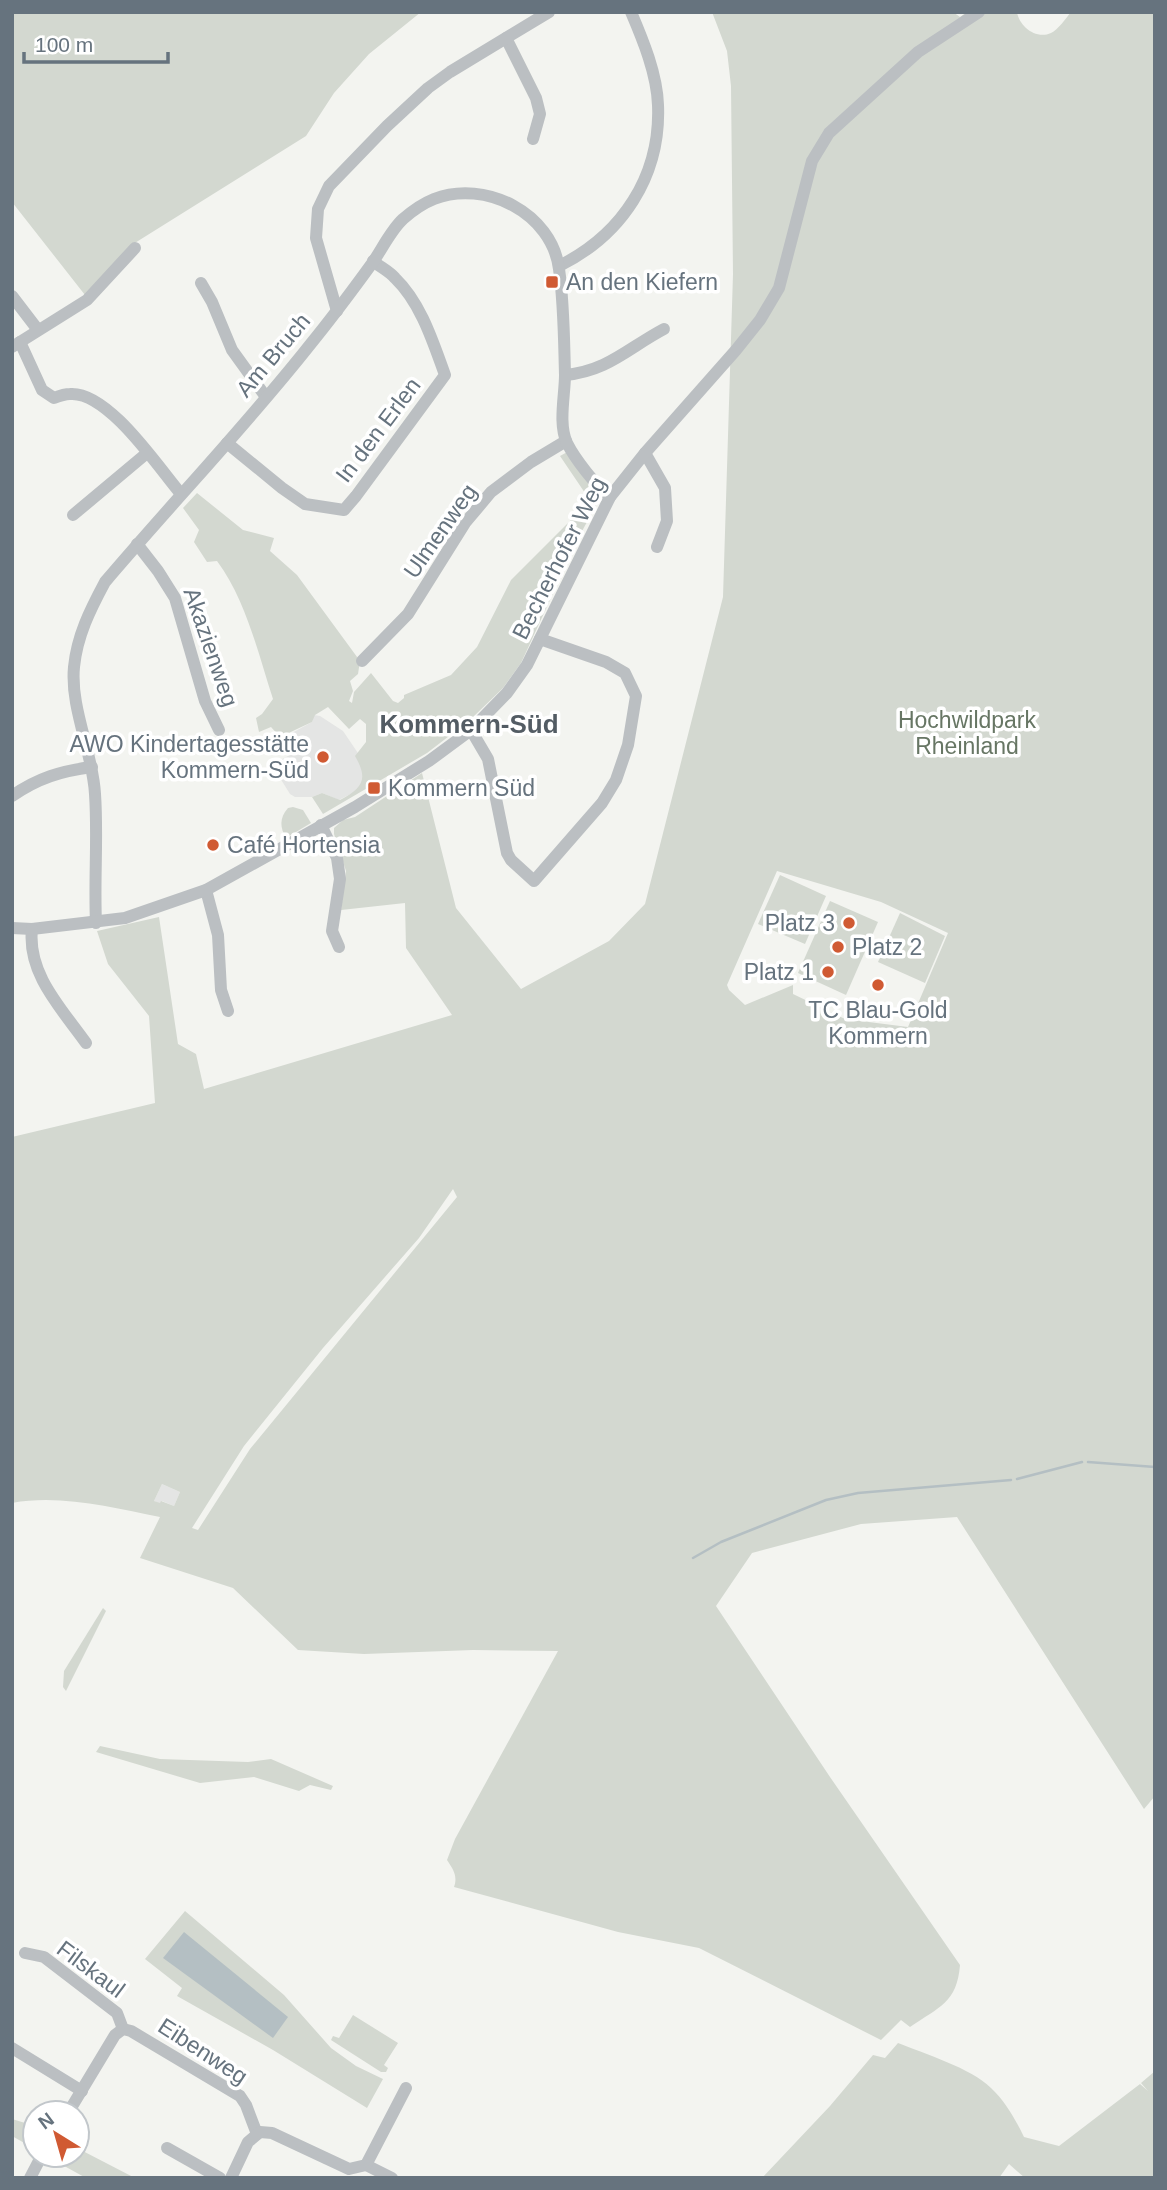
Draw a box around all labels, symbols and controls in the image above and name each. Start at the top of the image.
scale bar [24,21,168,65]
text: 100 m [35,33,93,56]
place label: An den Kiefern [566,269,718,295]
marker: An den Kiefern [544,274,560,290]
street label: Am Bruch [231,308,315,402]
street label: In den Erlen [330,373,426,487]
street label: Becherhofer Weg [507,473,611,643]
street label: Ulmenweg [398,479,482,583]
street label: Akazienweg [179,584,243,710]
park label: Hochwildpark Rheinland [898,707,1037,759]
district label: Kommern-Süd [379,709,559,739]
place label: AWO Kindertagesstätte Kommern-Süd [70,731,309,783]
marker: AWO Kindertagesstätte Kommern-Süd [315,749,331,765]
place label: Kommern Süd [388,775,535,801]
marker: Kommern Süd [366,780,382,796]
place label: Café Hortensia [227,832,381,858]
marker: Café Hortensia [205,837,221,853]
place label: Platz 3 [765,910,835,936]
marker: Platz 3 [841,915,857,931]
place label: Platz 2 [852,934,922,960]
marker: Platz 2 [830,939,846,955]
place label: Platz 1 [744,959,814,985]
marker: Platz 1 [820,964,836,980]
marker: TC Blau-Gold Kommern [870,977,886,993]
place label: TC Blau-Gold Kommern [808,997,948,1049]
street label: Filskaul [52,1935,130,2003]
street label: Eibenweg [154,2013,252,2089]
north arrow [21,2099,91,2169]
text: N [34,2108,58,2133]

